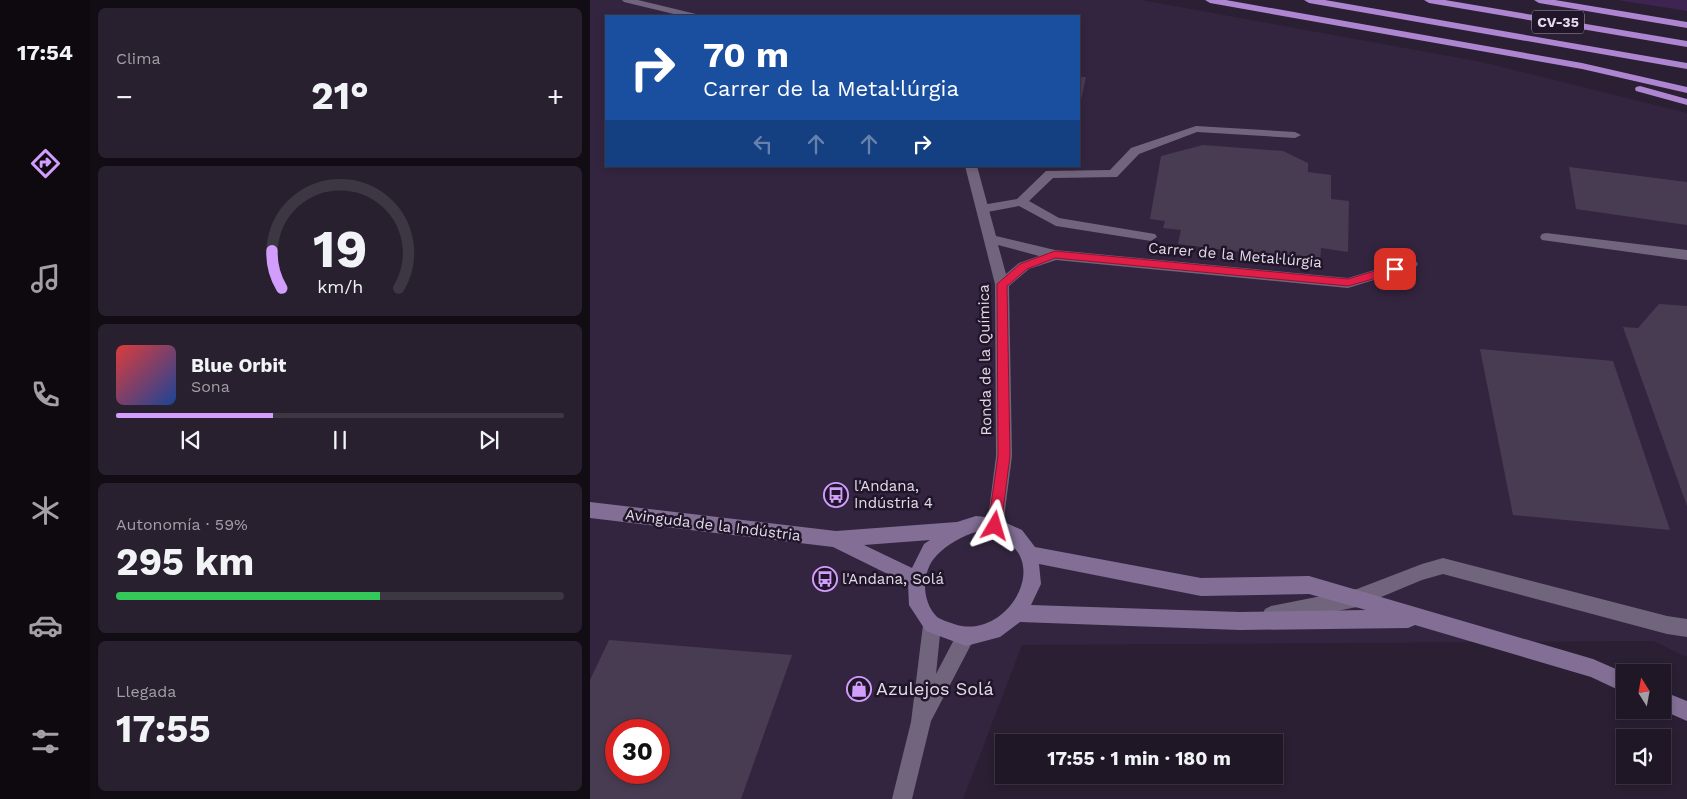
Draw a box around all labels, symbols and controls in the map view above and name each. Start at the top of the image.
road number: CV-35 [1532,11,1584,34]
text: 70 m [703,34,789,76]
icon: right [620,35,685,100]
text: 17:54 [17,40,73,65]
text: Clima [116,49,160,68]
text: 21° [311,74,369,118]
text: Carrer de la Metal·lúrgia [703,76,959,101]
text: − [116,80,133,113]
text: + [547,80,564,113]
icon: left [749,130,777,158]
icon: ahead [802,130,830,158]
icon: ahead [855,130,883,158]
icon: right [908,130,936,158]
icon: directions [28,146,63,181]
text: 19 [313,219,367,280]
street label: Carrer de la Metal·lúrgia [1147,238,1323,272]
pin [1374,248,1416,290]
icon: arrive [1381,255,1409,283]
icon: music [28,261,63,296]
text: km/h [317,276,363,297]
street label: Ronda de la Química [975,284,995,436]
text: Blue Orbit [191,354,286,377]
icon: phone [28,377,63,412]
text: Sona [191,377,230,396]
icon: previous [177,426,205,454]
icon: pause [326,426,354,454]
icon: next [475,426,503,454]
place label: l'Andana, Indústria 4 [854,477,933,512]
bus stop icon: l'Andana, Indústria 4 [823,482,849,508]
icon: climate [28,493,63,528]
position arrow [968,499,1020,551]
street label: Avinguda de la Indústria [624,505,802,545]
text: Autonomía · 59% [116,515,248,534]
text: 295 km [116,540,254,584]
bus stop icon: l'Andana, Solá [812,566,838,592]
place label: l'Andana, Solá [842,570,944,588]
icon: car [28,608,63,643]
north arrow [1616,664,1671,719]
map controls [1616,664,1671,784]
shop icon: Azulejos Solá [846,676,872,702]
place label: Azulejos Solá [876,678,994,699]
text: Llegada [116,682,176,701]
text: 17:55 [116,707,211,751]
speed limit sign: 30 [605,719,670,784]
icon: filters [28,724,63,759]
button: sound [1616,729,1671,784]
text: 17:55 · 1 min · 180 m [1047,747,1231,770]

